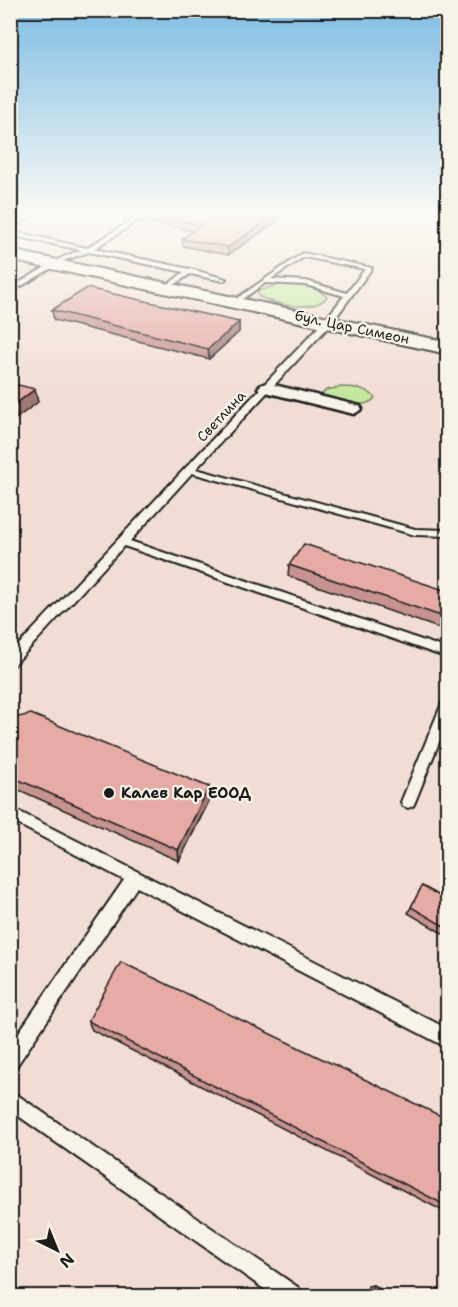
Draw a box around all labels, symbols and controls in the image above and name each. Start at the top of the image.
street label: бул. Цар Симеон [293,306,411,348]
street label: Светлина [193,386,249,445]
place label: Калев Кар ЕООД [121,783,252,803]
marker: Калев Кар ЕООД [102,786,116,800]
north arrow [27,1220,87,1280]
text: N [55,1249,79,1273]

